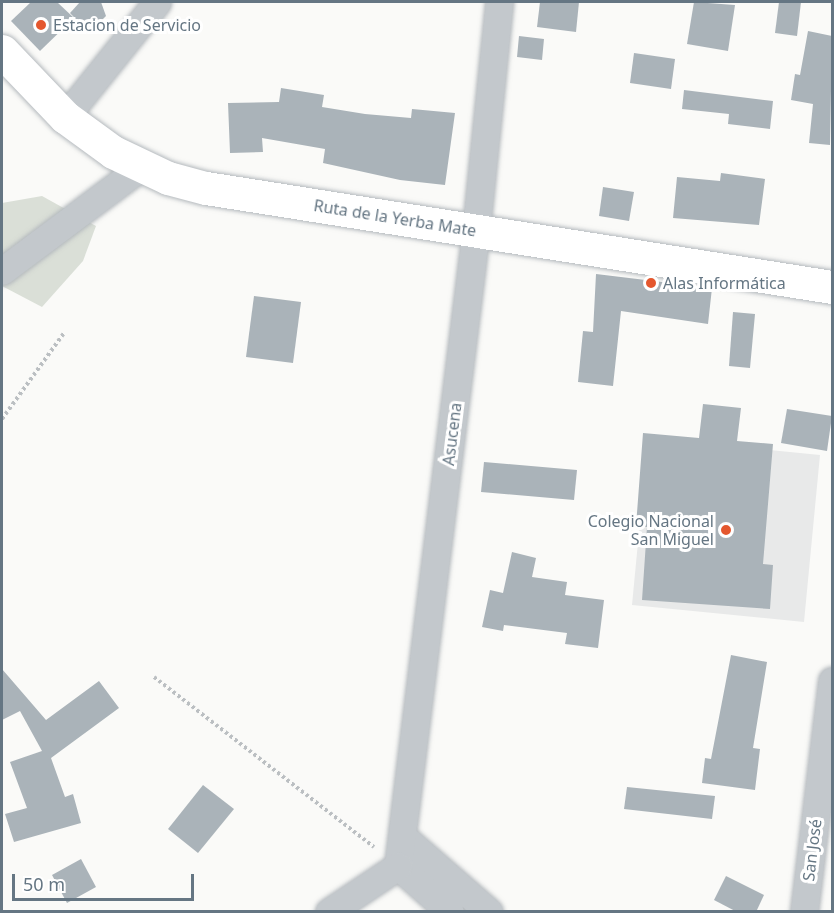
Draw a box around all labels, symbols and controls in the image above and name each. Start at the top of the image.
place label: Estacion de Servicio [53,15,201,35]
marker: Estacion de Servicio [34,18,48,32]
street label: Ruta de la Yerba Mate [312,196,478,240]
place label: Alas Informática [663,273,786,293]
marker: Alas Informática [644,276,658,290]
street label: Asucena [439,401,465,467]
place label: Colegio Nacional San Miguel [588,511,714,549]
marker: Colegio Nacional San Miguel [719,523,733,537]
street label: San José [799,818,825,882]
scale bar [15,862,196,900]
text: 50 m [23,872,65,896]

